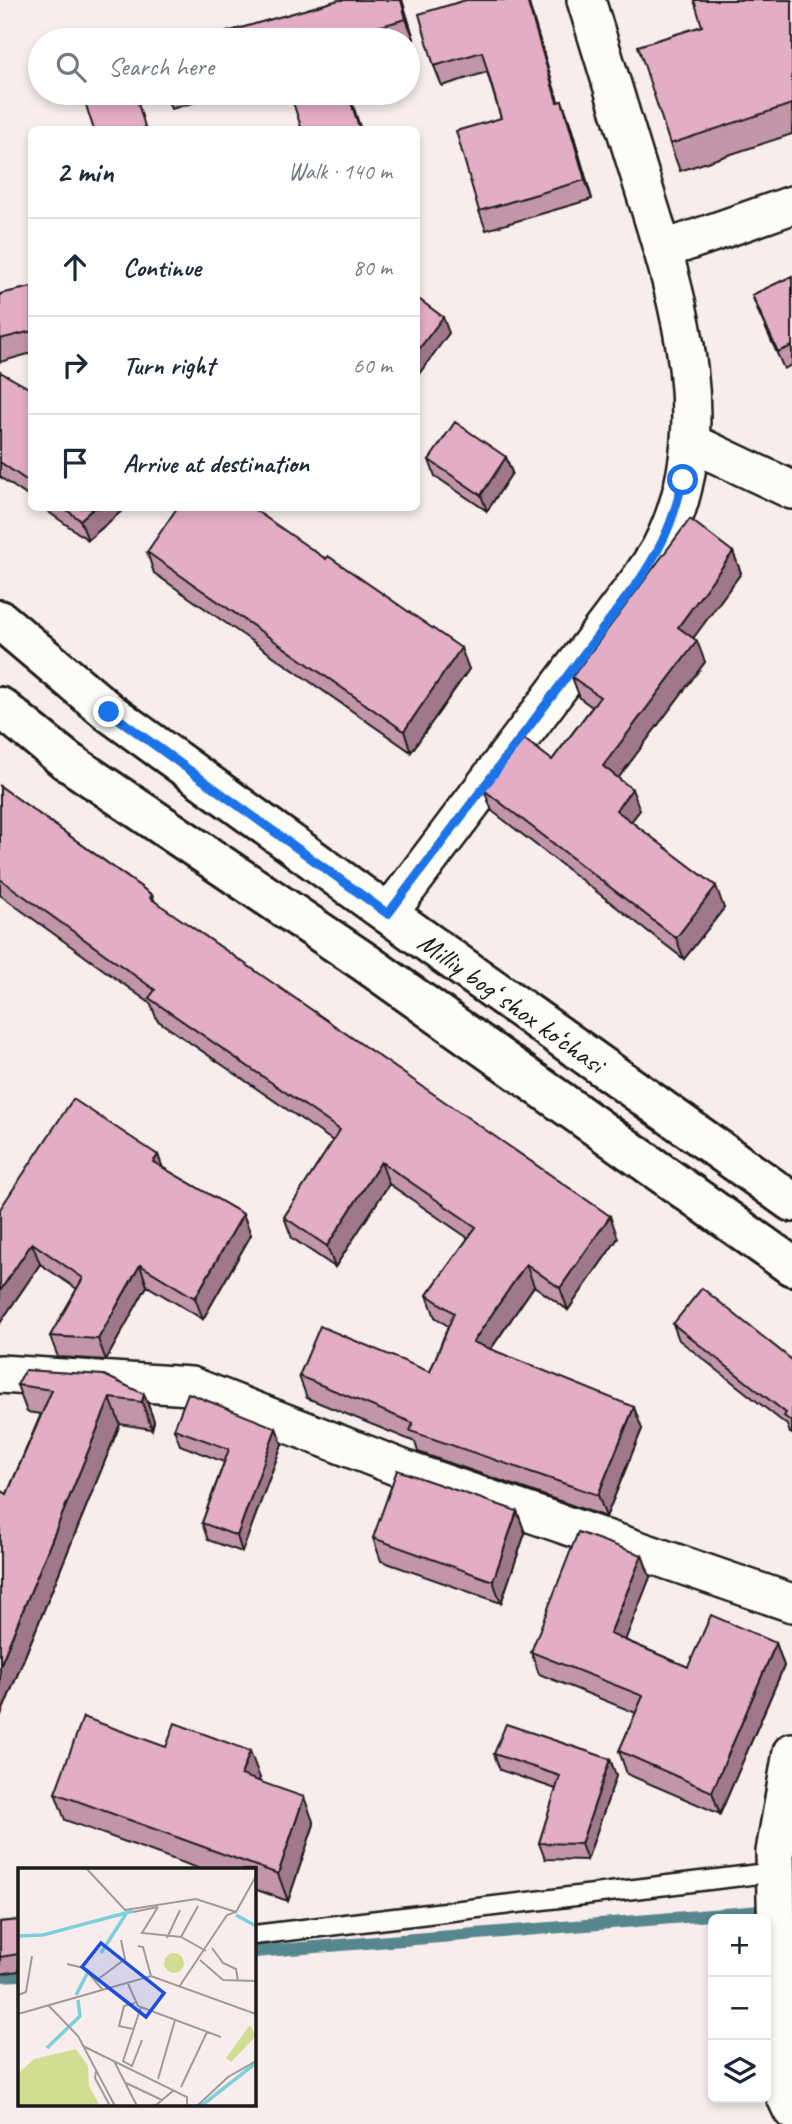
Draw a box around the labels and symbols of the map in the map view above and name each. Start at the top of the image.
route start [667,464,698,495]
route end [93,696,124,727]
street label: Milliy bog‘ shox ko‘chasi [412,924,615,1083]
inset map [18,1868,256,2106]

